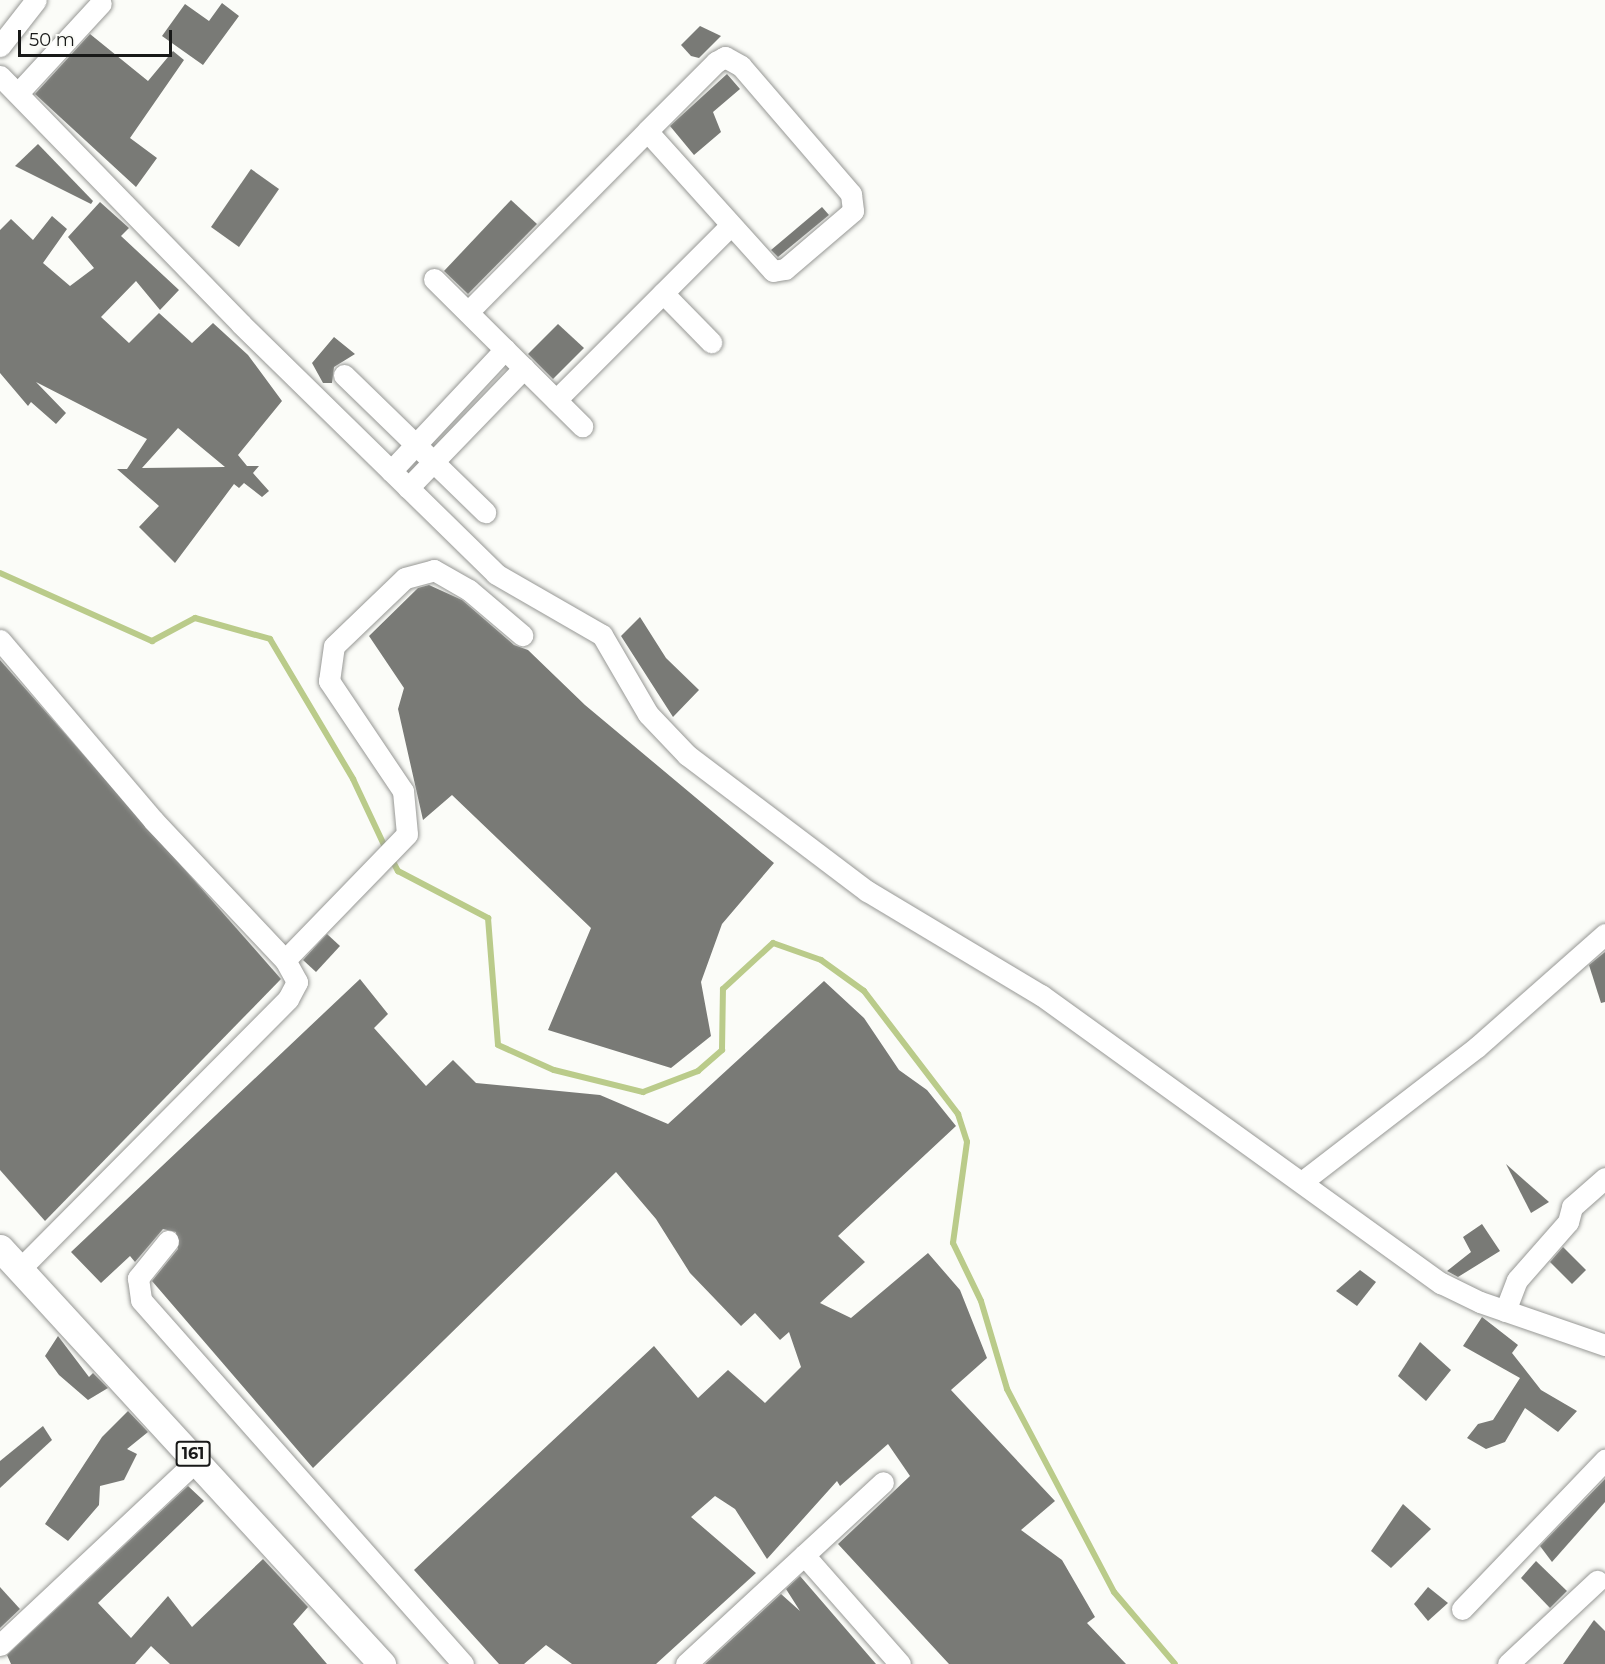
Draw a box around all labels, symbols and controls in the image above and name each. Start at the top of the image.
scale bar [21,18,176,56]
text: 50 m [29,29,75,51]
road number: 161 [175,1441,211,1467]

